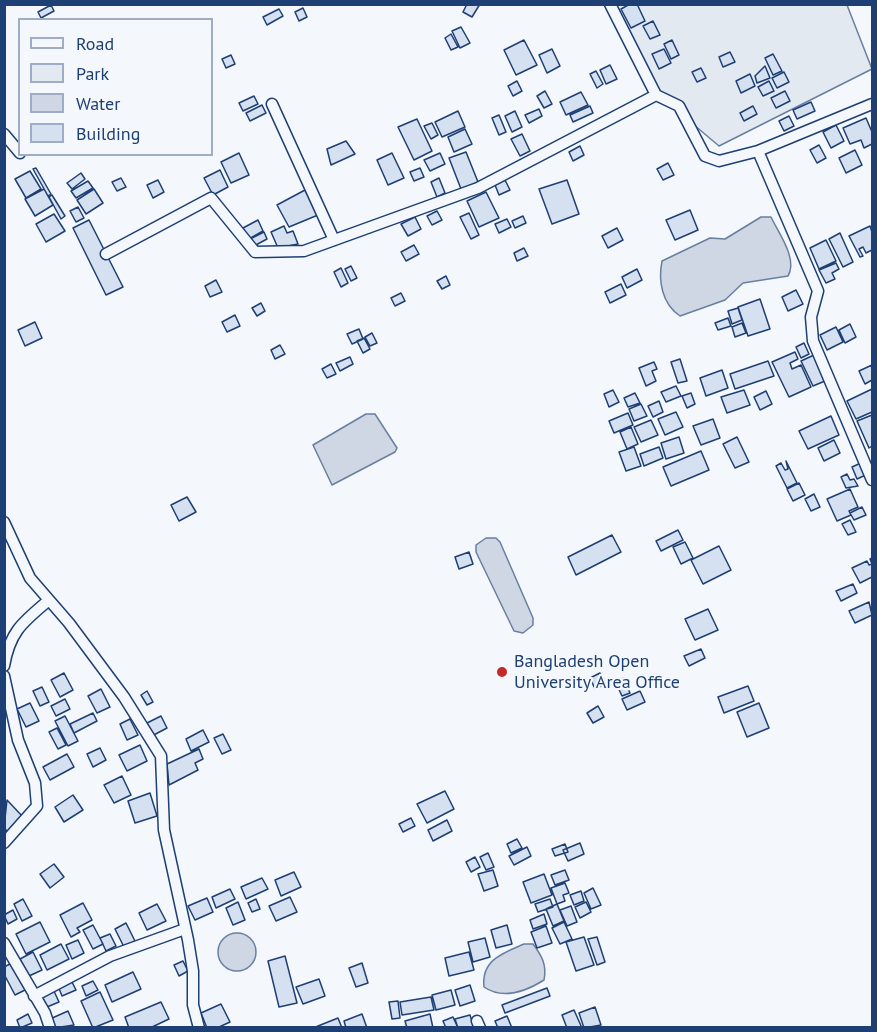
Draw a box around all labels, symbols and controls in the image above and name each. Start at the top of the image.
legend [18,18,213,156]
text: Road [76,32,114,55]
text: Park [76,62,109,85]
text: Water [76,92,120,115]
text: Building [76,122,140,145]
place label: Bangladesh Open University Area Office [514,651,680,694]
marker: Bangladesh Open University Area Office [495,665,509,679]

